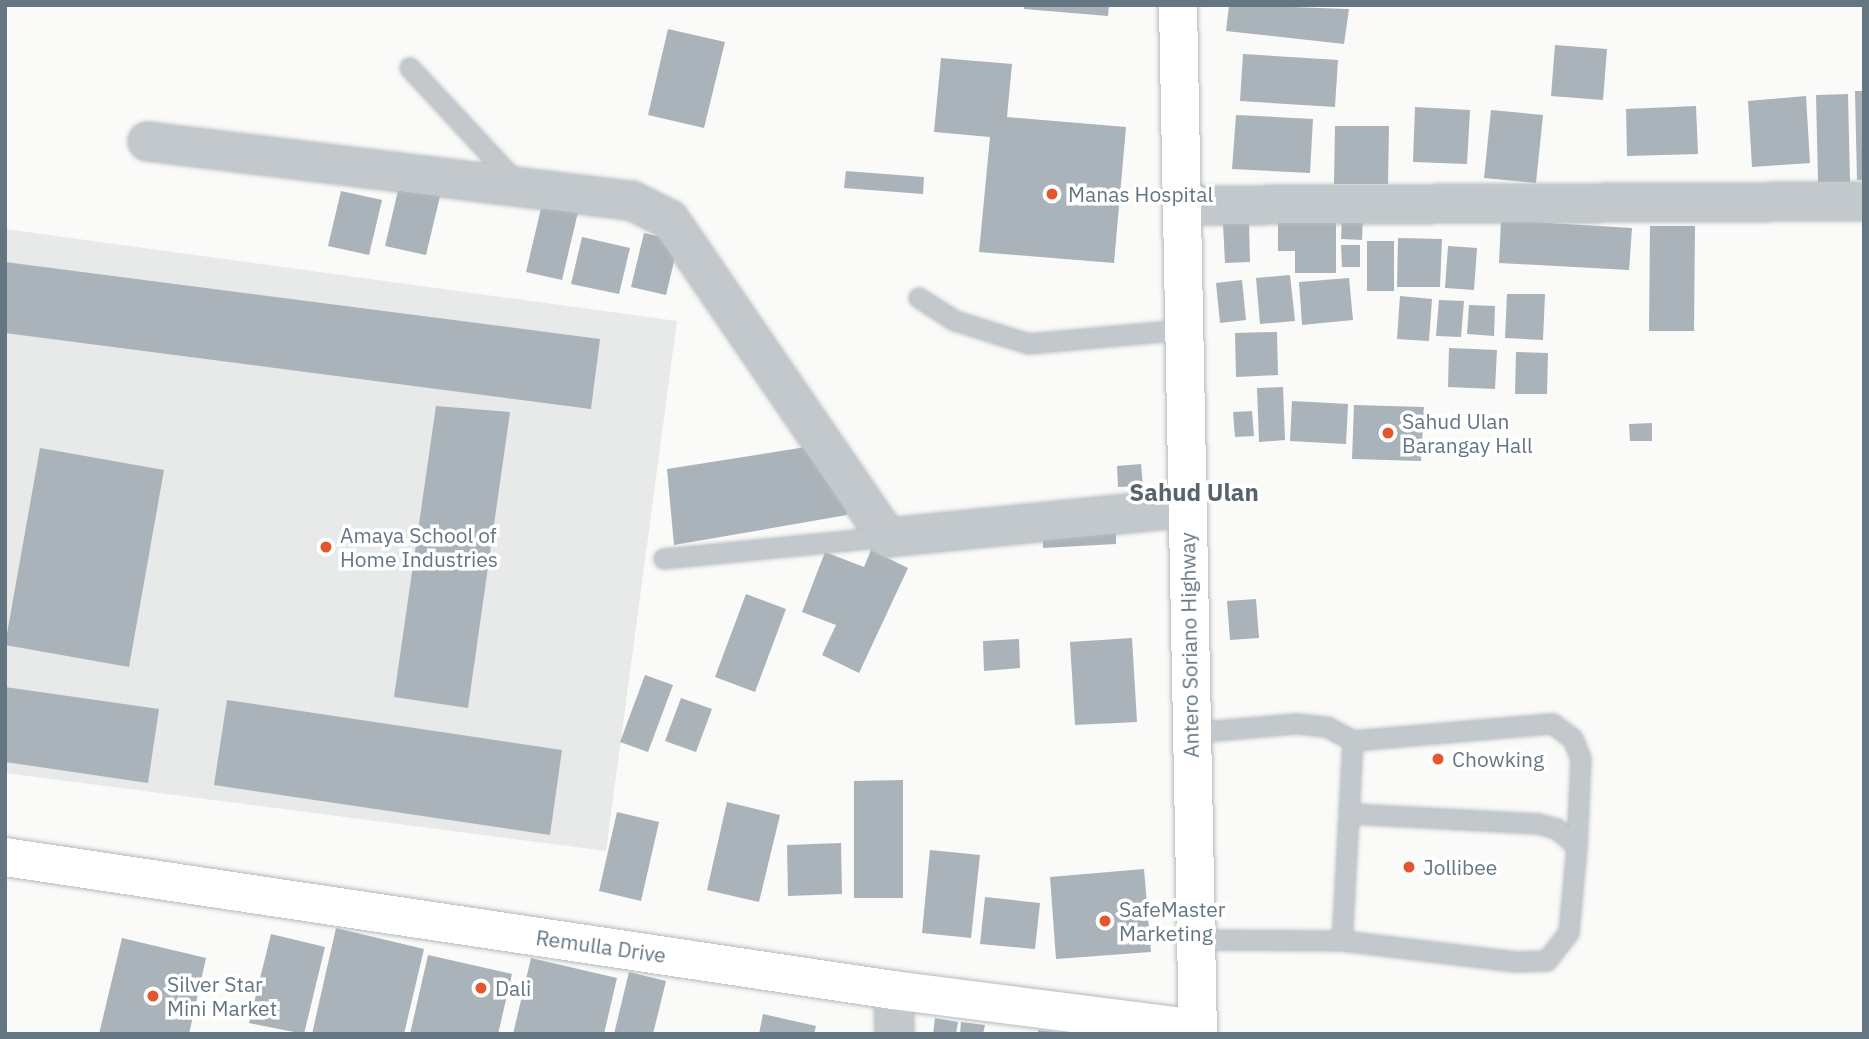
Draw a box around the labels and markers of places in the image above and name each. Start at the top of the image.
place label: Manas Hospital [1068,181,1213,207]
marker: Manas Hospital [1042,184,1062,204]
place label: Sahud Ulan Barangay Hall [1402,408,1533,458]
marker: Sahud Ulan Barangay Hall [1380,425,1396,441]
place label: Amaya School of Home Industries [340,522,498,572]
marker: Amaya School of Home Industries [318,539,334,555]
place label: Chowking [1452,746,1544,772]
marker: Chowking [1430,751,1446,767]
place label: Jollibee [1423,854,1497,880]
marker: Jollibee [1401,859,1417,875]
place label: SafeMaster Marketing [1119,896,1226,946]
marker: SafeMaster Marketing [1097,913,1113,929]
place label: Silver Star Mini Market [167,971,277,1021]
place label: Dali [495,975,531,1001]
marker: Dali [473,980,489,996]
marker: Silver Star Mini Market [145,988,161,1004]

